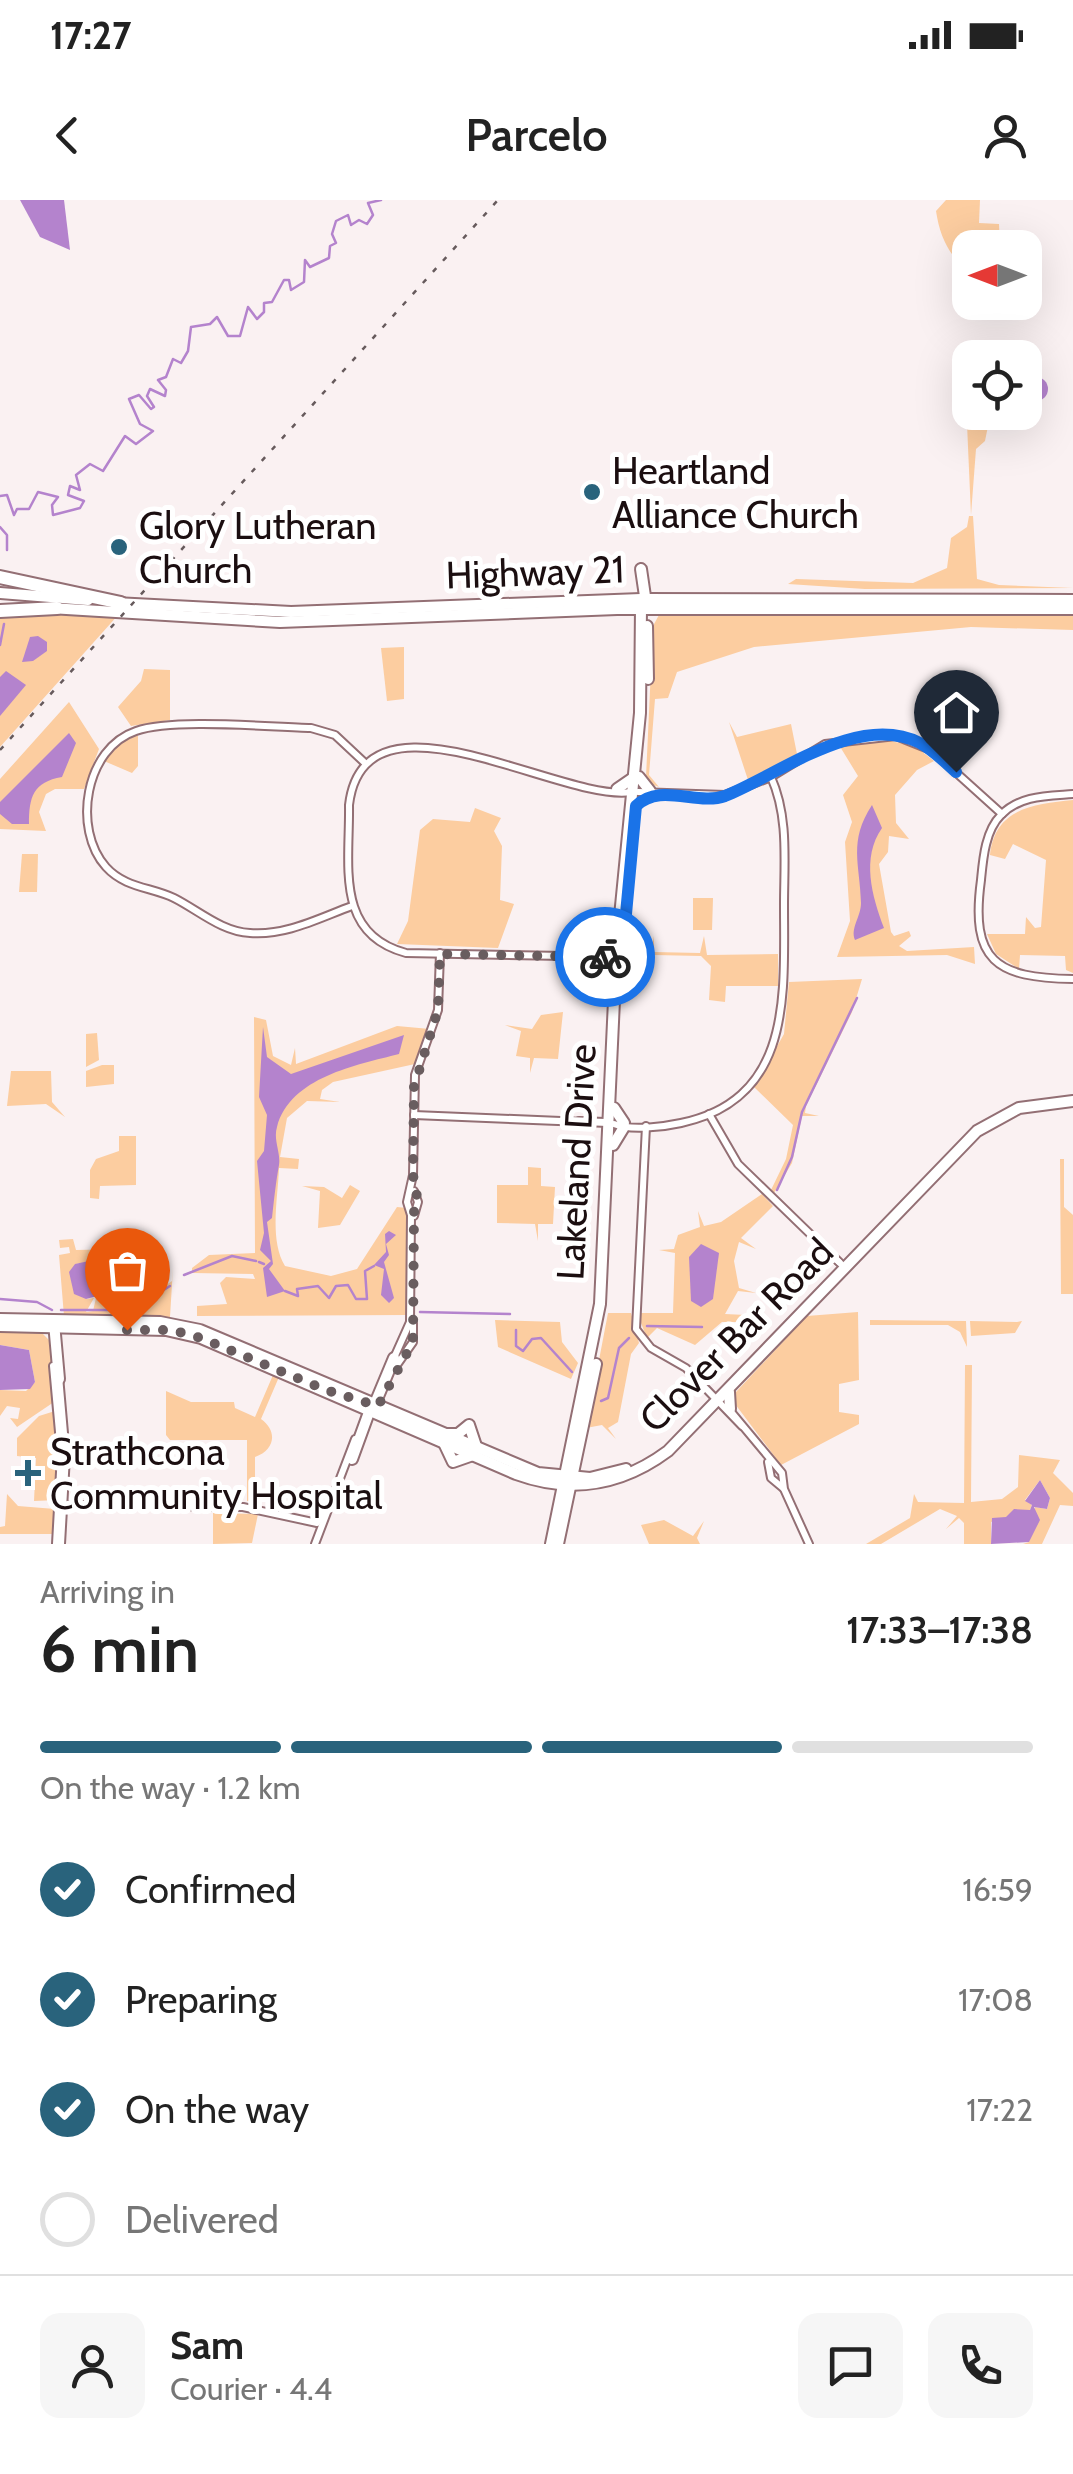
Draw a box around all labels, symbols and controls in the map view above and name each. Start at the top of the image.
text: 17:27 [50,12,131,59]
icon: back [40,108,95,163]
text: Parcelo [466,108,607,162]
icon: person [978,108,1033,163]
north arrow [952,230,1042,320]
map controls [952,230,1042,430]
button: locate [952,340,1042,430]
place label: Heartland Alliance Church [612,447,859,538]
marker: Heartland Alliance Church [581,481,603,503]
place label: Glory Lutheran Church [139,502,377,593]
marker: Glory Lutheran Church [108,536,130,558]
street label: Highway 21 [445,545,625,599]
pin [914,670,999,773]
icon: home [929,685,984,740]
courier [555,907,655,1007]
icon: bike [578,930,633,985]
street label: Lakeland Drive [546,1043,606,1281]
pin [85,1228,170,1331]
street label: Clover Bar Road [629,1228,843,1442]
icon: bag [100,1243,155,1298]
place label: Strathcona Community Hospital [50,1428,382,1519]
marker: Strathcona Community Hospital [15,1460,41,1486]
text: Arriving in [40,1572,175,1611]
text: 17:33–17:38 [846,1606,1033,1653]
text: 6 min [40,1609,199,1688]
text: On the way · 1.2 km [40,1768,301,1807]
icon: check [40,1862,95,1917]
text: Confirmed [125,1866,296,1913]
text: 16:59 [962,1870,1033,1909]
icon: check [40,1972,95,2027]
text: Preparing [125,1976,277,2023]
text: 17:08 [958,1980,1033,2019]
icon: check [40,2082,95,2137]
text: On the way [125,2086,309,2133]
text: 17:22 [966,2090,1033,2129]
text: Delivered [125,2196,279,2243]
button: person [40,2313,145,2418]
button: chat [798,2313,903,2418]
button: phone [928,2313,1033,2418]
text: Sam [170,2322,244,2369]
text: Courier · 4.4 [170,2369,332,2408]

